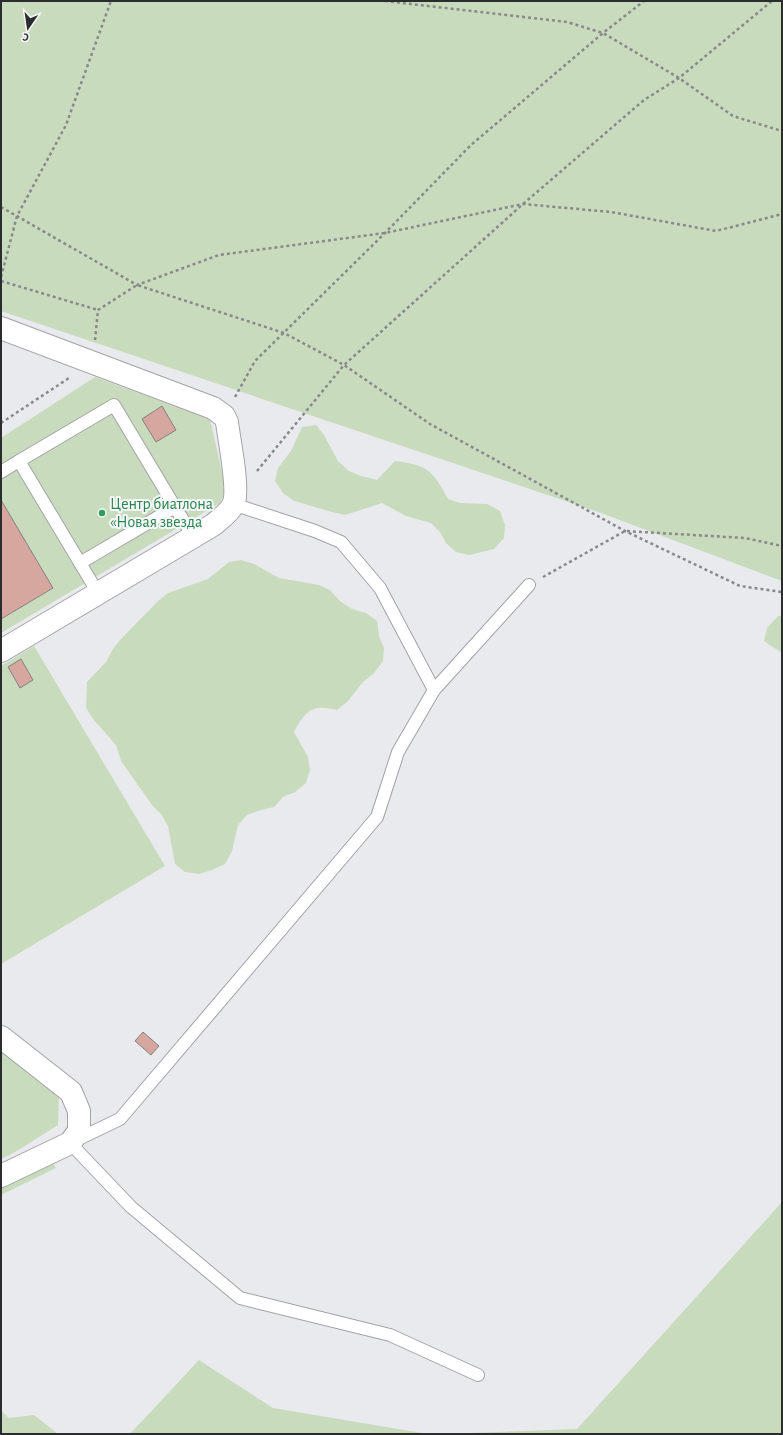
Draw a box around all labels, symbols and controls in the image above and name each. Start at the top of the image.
north arrow [8,8,48,48]
text: С [22,31,30,43]
place label: Центр биатлона «Новая звезда [110,496,213,530]
marker: Центр биатлона «Новая звезда [97,508,107,518]

